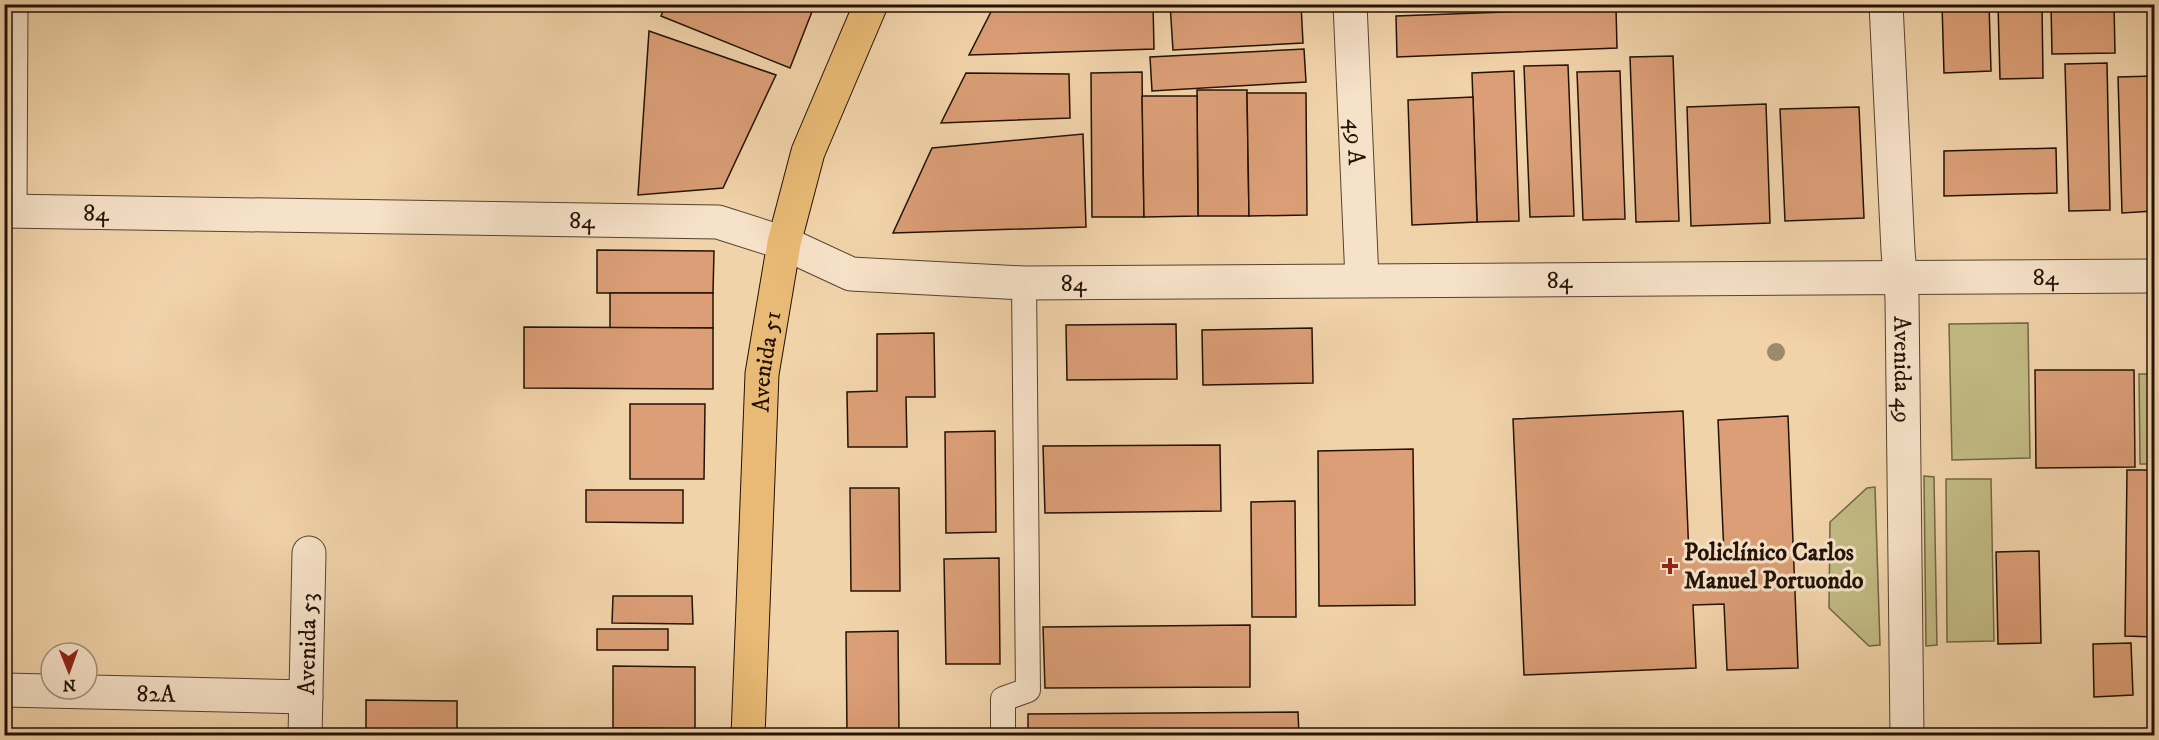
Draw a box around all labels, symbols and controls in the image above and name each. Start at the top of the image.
street label: 49 A [1339,118,1371,166]
street label: 84 [83,198,110,229]
street label: 84 [569,206,596,236]
street label: 84 [2033,263,2060,293]
street label: 84 [1547,266,1574,296]
street label: 84 [1061,269,1088,299]
street label: Avenida 51 [747,309,788,413]
street label: Avenida 49 [1886,316,1917,423]
place label: Policlínico Carlos Manuel Portuondo [1684,538,1864,596]
marker: Policlínico Carlos Manuel Portuondo [1661,557,1679,575]
street label: Avenida 53 [292,593,324,695]
north arrow [39,641,99,701]
text: N [63,675,76,695]
street label: 82A [136,679,177,710]

